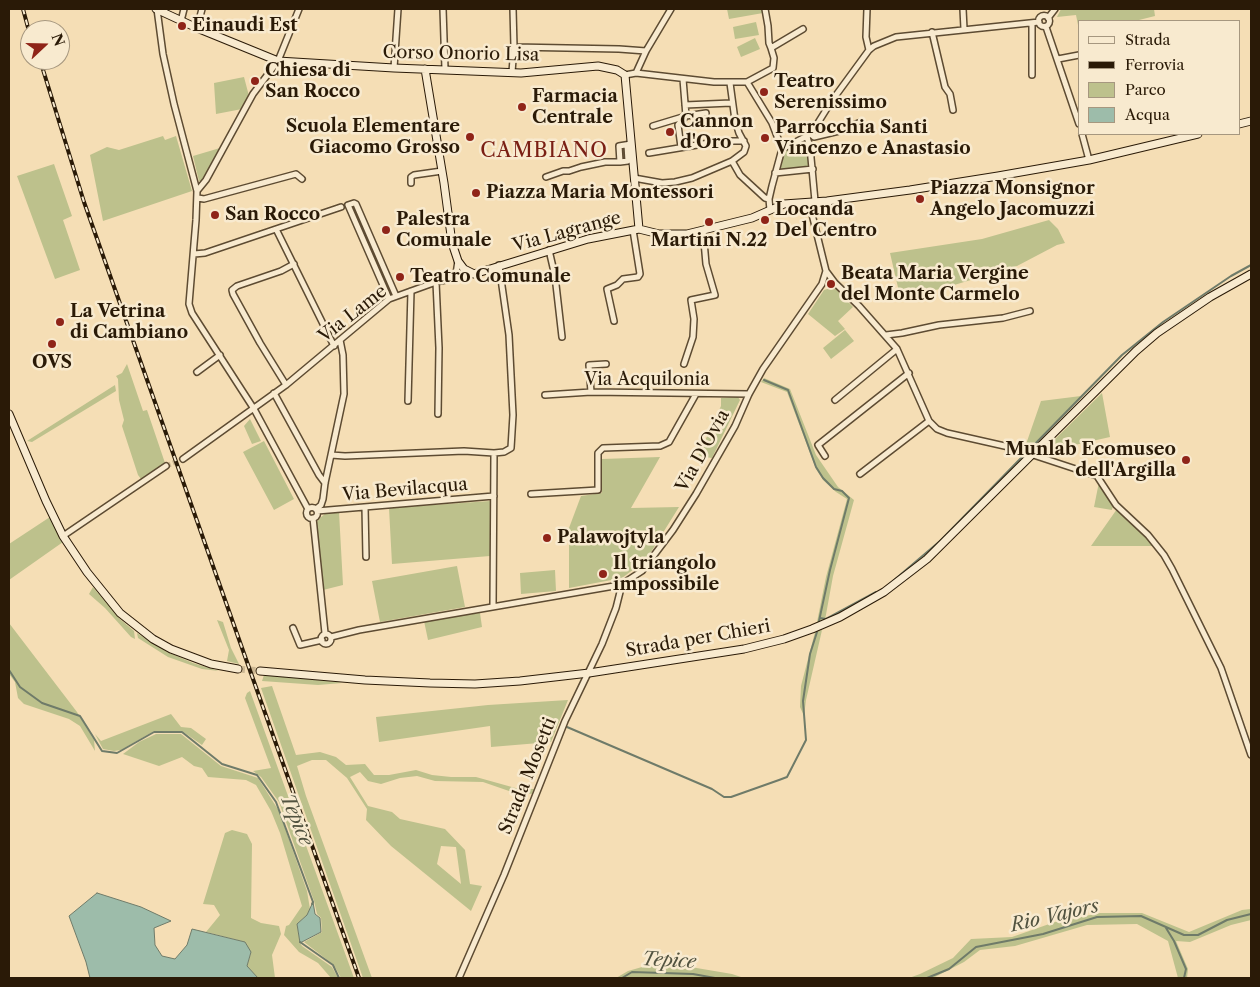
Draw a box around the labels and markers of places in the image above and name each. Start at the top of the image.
place label: Einaudi Est [192,15,298,37]
marker: Einaudi Est [176,20,188,32]
place label: Chiesa di San Rocco [265,60,360,102]
place label: Teatro Serenissimo [774,71,887,114]
marker: Chiesa di San Rocco [249,75,261,87]
place label: Farmacia Centrale [532,86,618,128]
marker: Teatro Serenissimo [758,86,770,98]
marker: Farmacia Centrale [516,101,528,113]
place label: Cannon d'Oro [680,111,753,154]
place label: Scuola Elementare Giacomo Grosso [286,116,460,158]
place label: Parrocchia Santi Vincenzo e Anastasio [775,117,971,160]
marker: Cannon d'Oro [664,126,676,138]
marker: Scuola Elementare Giacomo Grosso [464,131,476,143]
marker: Parrocchia Santi Vincenzo e Anastasio [759,132,771,144]
place label: Piazza Monsignor Angelo Jacomuzzi [930,178,1095,220]
place label: Piazza Maria Montessori [486,182,714,204]
marker: Piazza Maria Montessori [470,187,482,199]
marker: Piazza Monsignor Angelo Jacomuzzi [914,193,926,205]
place label: Locanda Del Centro [775,199,877,242]
place label: San Rocco [225,204,320,226]
marker: San Rocco [209,209,221,221]
place label: Palestra Comunale [396,209,492,252]
marker: Locanda Del Centro [759,214,771,226]
marker: Martini N.22 [703,216,715,228]
marker: Palestra Comunale [380,224,392,236]
place label: Martini N.22 [651,230,767,252]
place label: Beata Maria Vergine del Monte Carmelo [841,263,1029,306]
place label: Teatro Comunale [410,266,571,288]
marker: Teatro Comunale [394,271,406,283]
marker: Beata Maria Vergine del Monte Carmelo [825,278,837,290]
place label: La Vetrina di Cambiano [70,301,188,344]
marker: La Vetrina di Cambiano [54,316,66,328]
marker: OVS [46,338,58,350]
place label: OVS [32,352,72,374]
place label: Munlab Ecomuseo dell'Argilla [1005,439,1176,482]
marker: Munlab Ecomuseo dell'Argilla [1180,454,1192,466]
place label: Palawojtyla [557,527,665,549]
marker: Palawojtyla [541,532,553,544]
place label: Il triangolo impossibile [613,553,719,596]
marker: Il triangolo impossibile [597,568,609,580]

